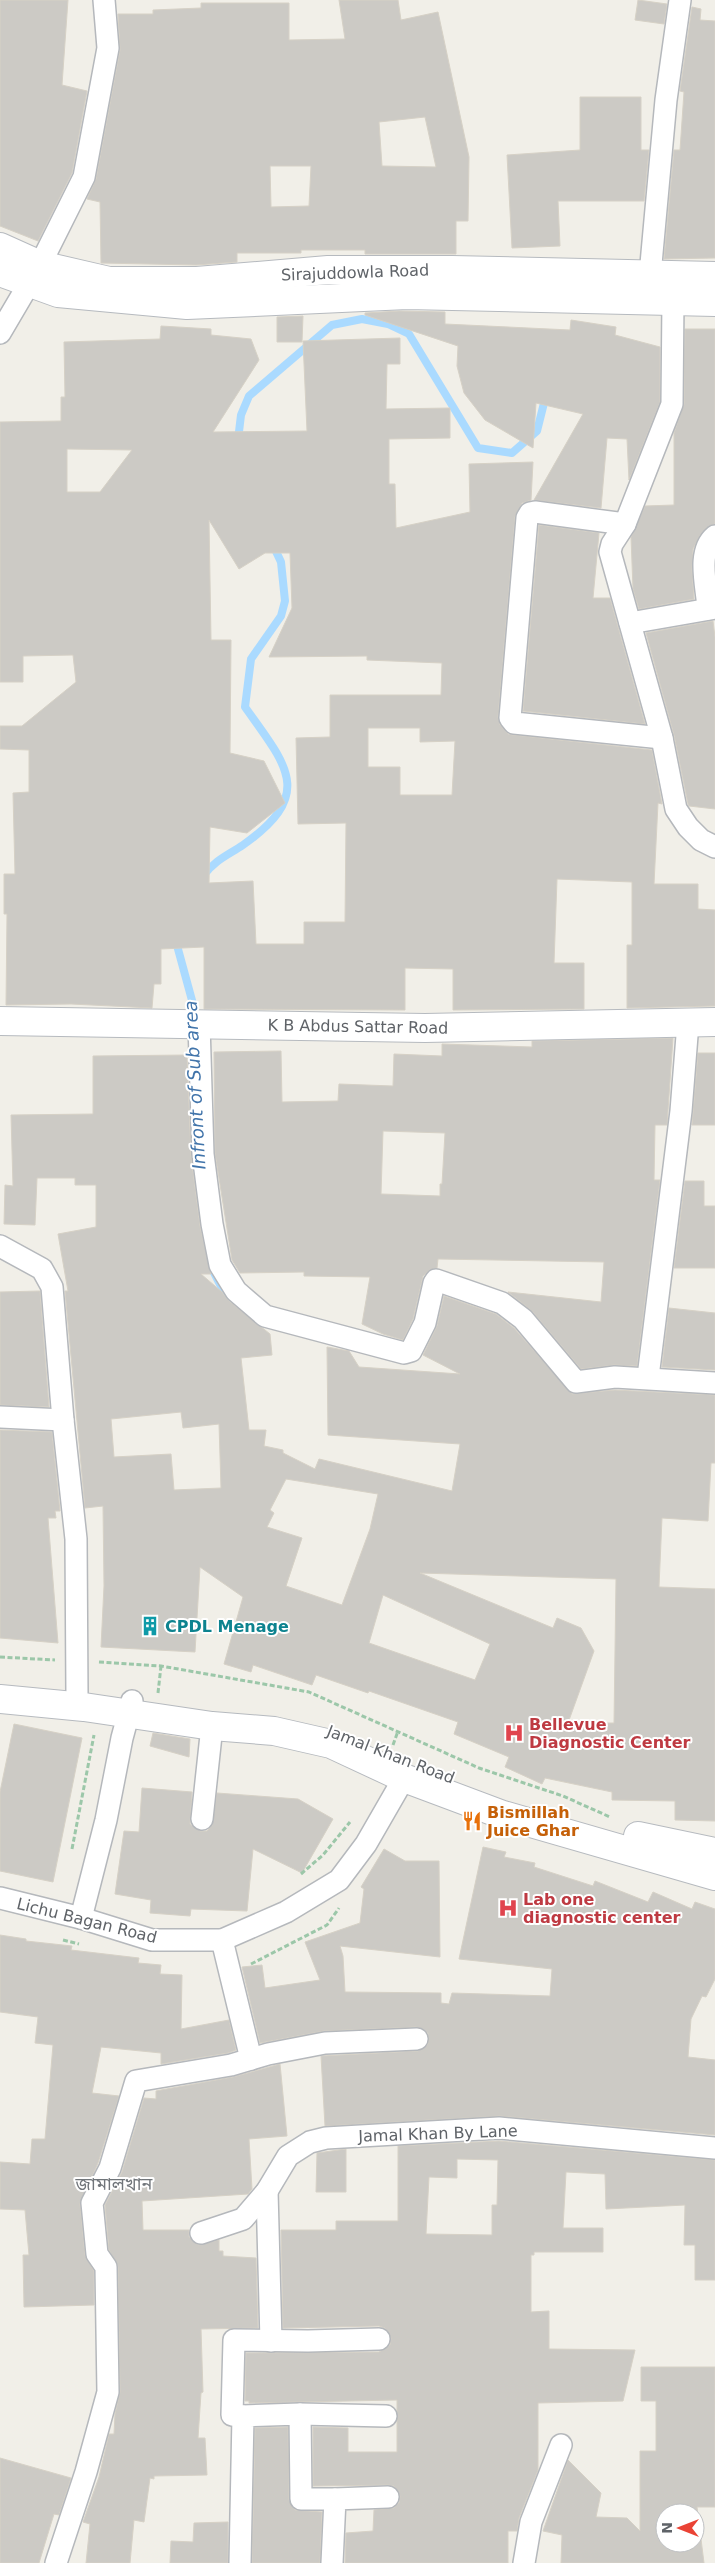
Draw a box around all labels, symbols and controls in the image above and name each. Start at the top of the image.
street label: Sirajuddowla Road [281,260,429,285]
water label: Infront of Sub area [180,1000,209,1170]
street label: K B Abdus Sattar Road [268,1015,448,1038]
building icon: CPDL Menage [139,1615,161,1637]
place label: CPDL Menage [165,1617,289,1636]
place label: Bellevue Diagnostic Center [529,1715,691,1752]
street label: Jamal Khan Road [323,1721,457,1788]
hospital icon: Bellevue Diagnostic Center [503,1722,525,1744]
place label: Bismillah Juice Ghar [486,1803,579,1840]
restaurant icon: Bismillah Juice Ghar [461,1810,483,1832]
place label: Lab one diagnostic center [523,1890,681,1927]
street label: Lichu Bagan Road [15,1894,159,1947]
hospital icon: Lab one diagnostic center [497,1897,519,1919]
street label: Jamal Khan By Lane [357,2121,518,2146]
district label: জামালখান [75,2173,154,2194]
north arrow [655,2503,705,2553]
text: N [659,2522,675,2534]

